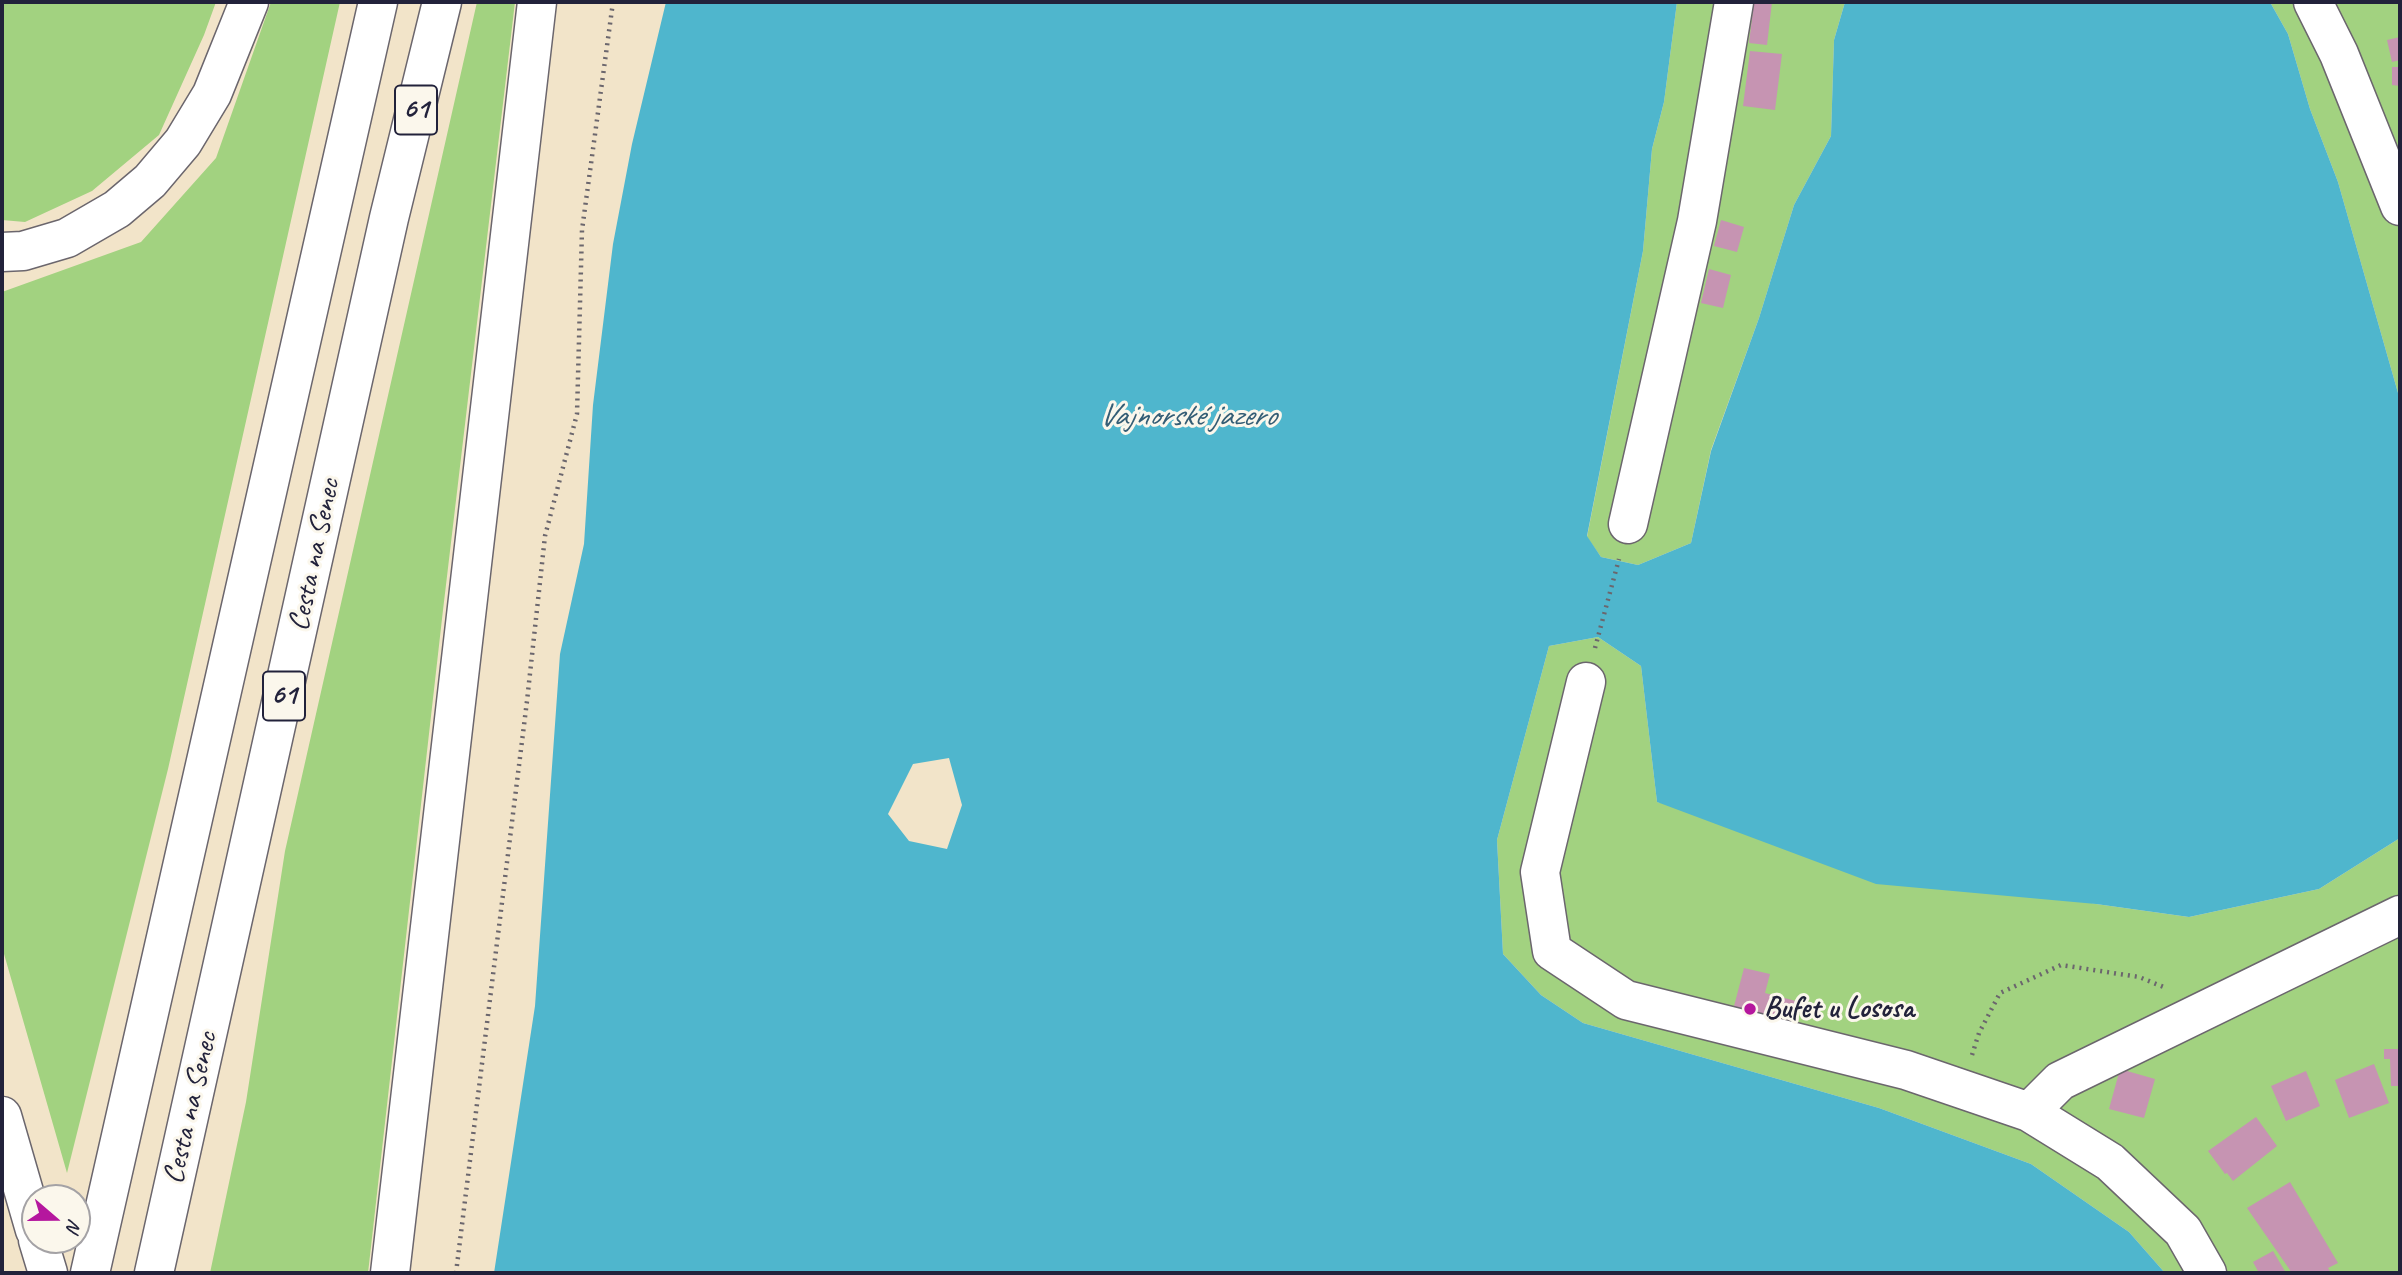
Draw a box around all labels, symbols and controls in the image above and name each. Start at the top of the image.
road number: 61 [395,86,437,134]
water label: Vajnorské jazero [1099,398,1275,436]
street label: Cesta na Senec [281,476,349,634]
road number: 61 [263,672,305,720]
place label: Bufet u Lososa [1764,991,1914,1027]
marker: Bufet u Lososa [1742,1001,1758,1017]
street label: Cesta na Senec [156,1029,226,1187]
north arrow [21,1184,91,1254]
text: N [61,1216,87,1235]

